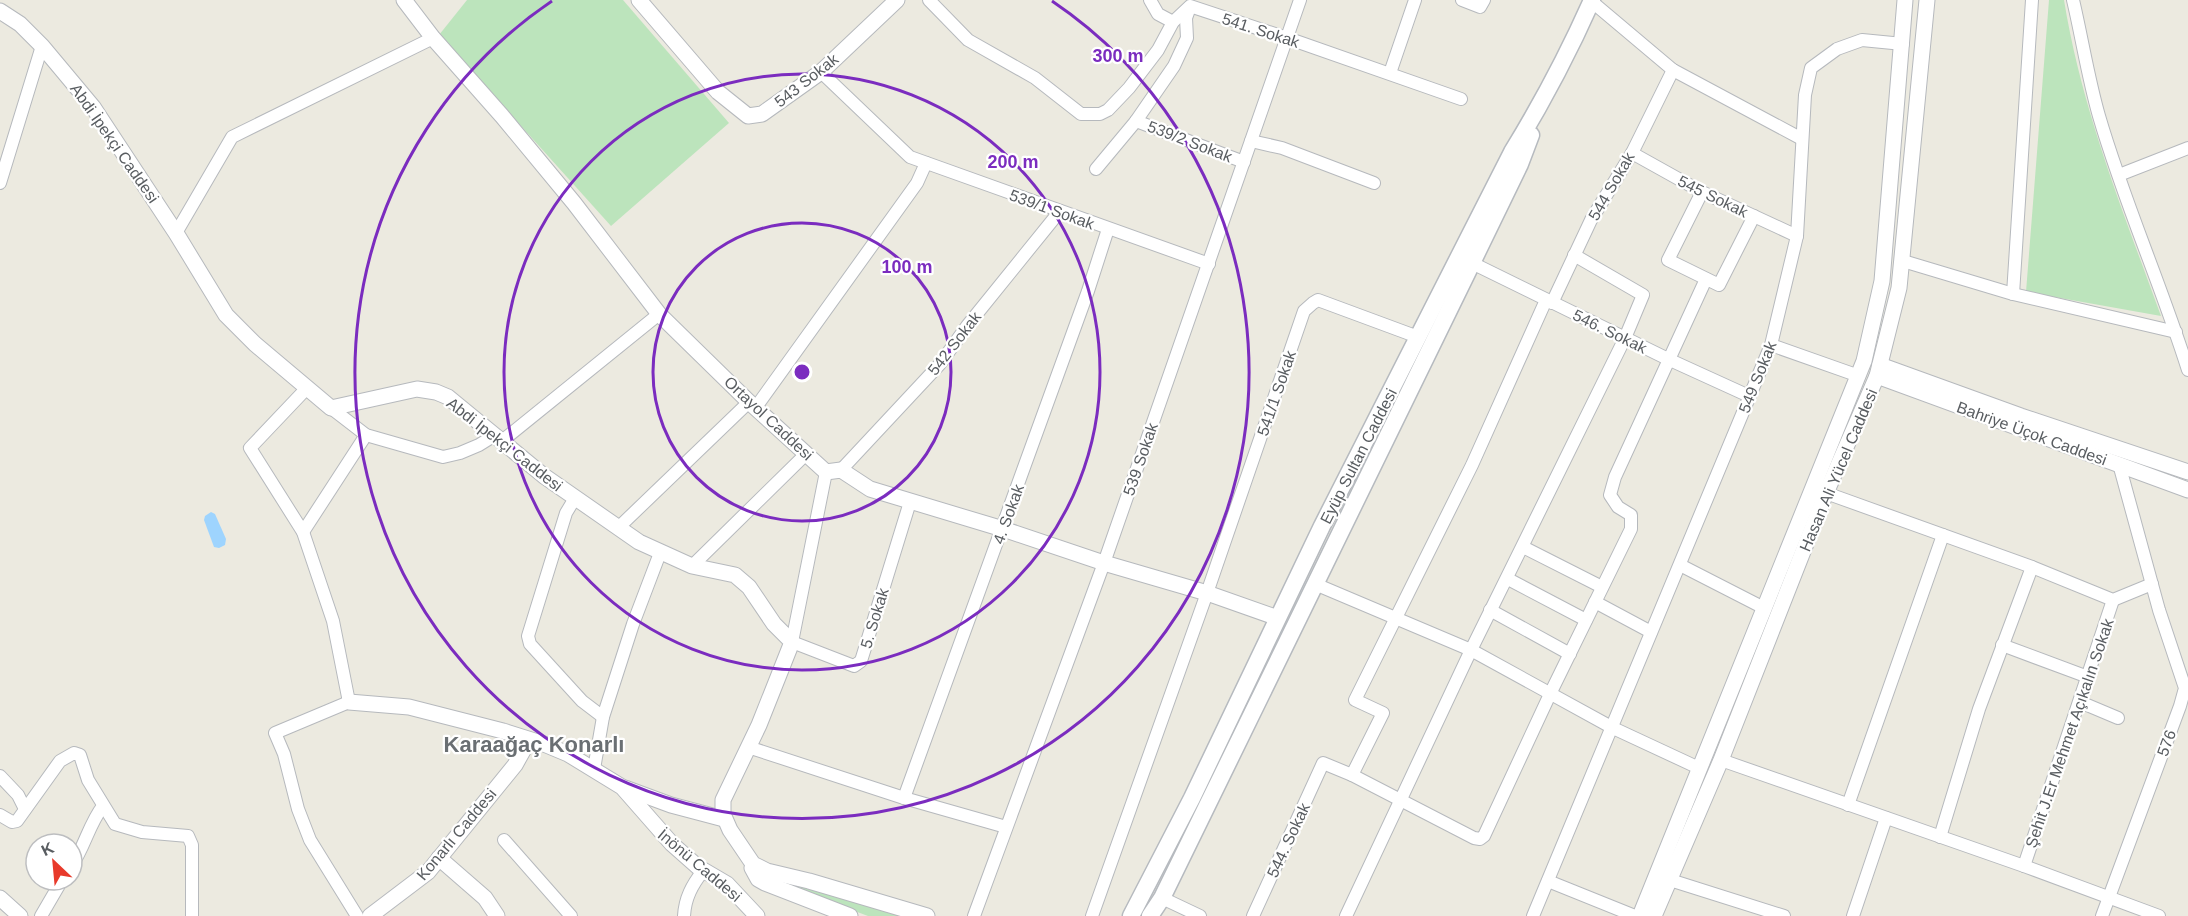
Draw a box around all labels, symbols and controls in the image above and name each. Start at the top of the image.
street label: 541. Sokak [1220,10,1302,51]
text: 300 m [1092,46,1144,66]
street label: 543 Sokak [771,50,842,110]
street label: Abdi İpekçi Caddesi [67,80,163,206]
street label: 539/2 Sokak [1145,118,1235,166]
street label: 544 Sokak [1585,148,1638,223]
text: 200 m [987,152,1039,172]
street label: 545 Sokak [1675,172,1751,221]
street label: 539/1 Sokak [1007,186,1097,233]
text: 100 m [881,257,933,277]
street label: 546. Sokak [1570,306,1650,357]
street label: 542 Sokak [924,307,985,378]
street label: 549 Sokak [1735,338,1780,415]
street label: 541/1 Sokak [1254,347,1299,438]
centre of rings [792,362,812,382]
street label: Ortayol Caddesi [721,373,816,464]
street label: Eyüp Sultan Caddesi [1317,386,1400,527]
street label: Hasan Ali Yücel Caddesi [1796,386,1880,554]
street label: Abdi İpekçi Caddesi [444,393,566,495]
street label: Bahriye Üçok Caddesi [1955,398,2109,469]
street label: 539 Sokak [1120,420,1161,498]
street label: 4. Sokak [990,481,1027,546]
street label: 5. Sokak [857,585,892,650]
street label: Şehit J.Er Mehmet Açıkalın Sokak [2022,616,2117,850]
street label: 576 [2154,728,2179,759]
district label: Karaağaç Konarlı [444,732,624,757]
street label: Konarlı Caddesi [413,785,499,883]
street label: 544. Sokak [1264,799,1313,880]
street label: İnönü Caddesi [655,825,745,905]
north arrow [24,832,84,892]
text: K [39,839,57,859]

